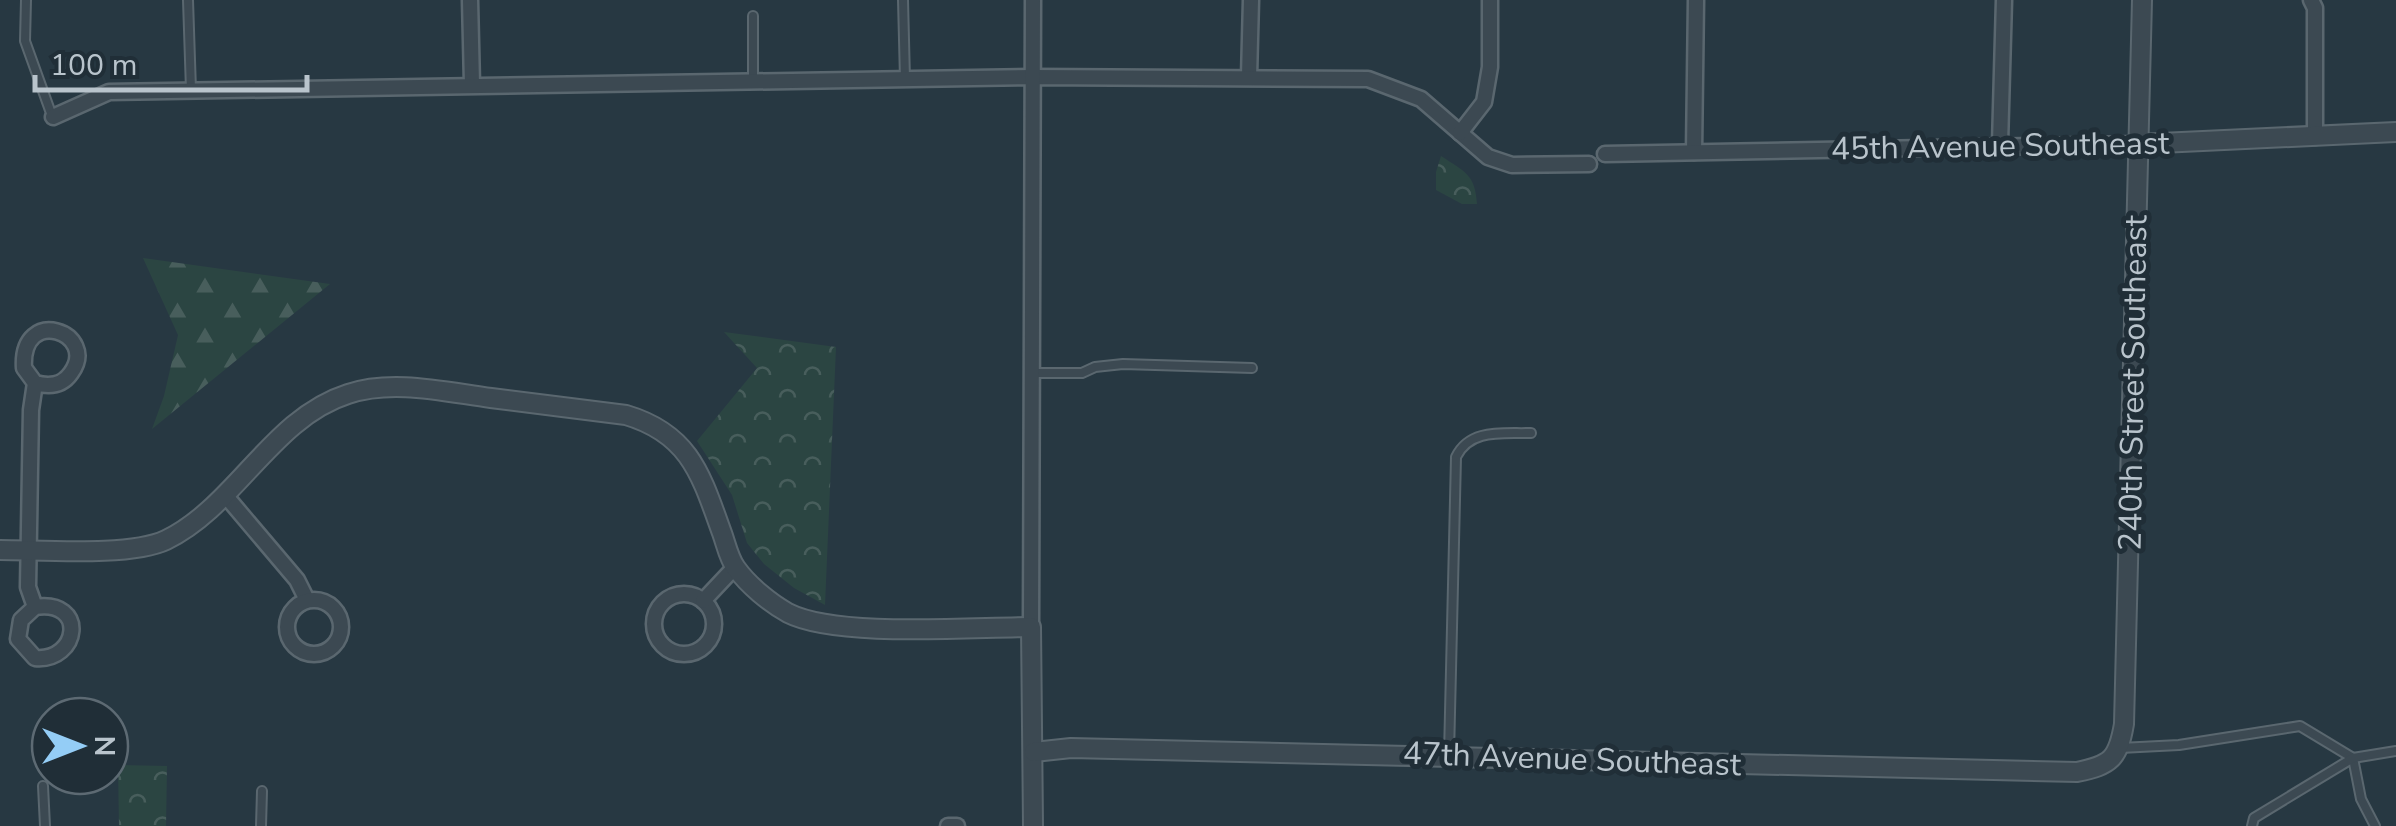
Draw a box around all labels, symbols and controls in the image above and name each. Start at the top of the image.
scale bar [35,30,308,92]
text: 100 m [50,45,137,86]
street label: 45th Avenue Southeast [1830,122,2170,170]
street label: 240th Street Southeast [2109,214,2157,551]
north arrow [30,696,130,796]
street label: 47th Avenue Southeast [1402,732,1743,786]
text: N [85,736,123,756]

